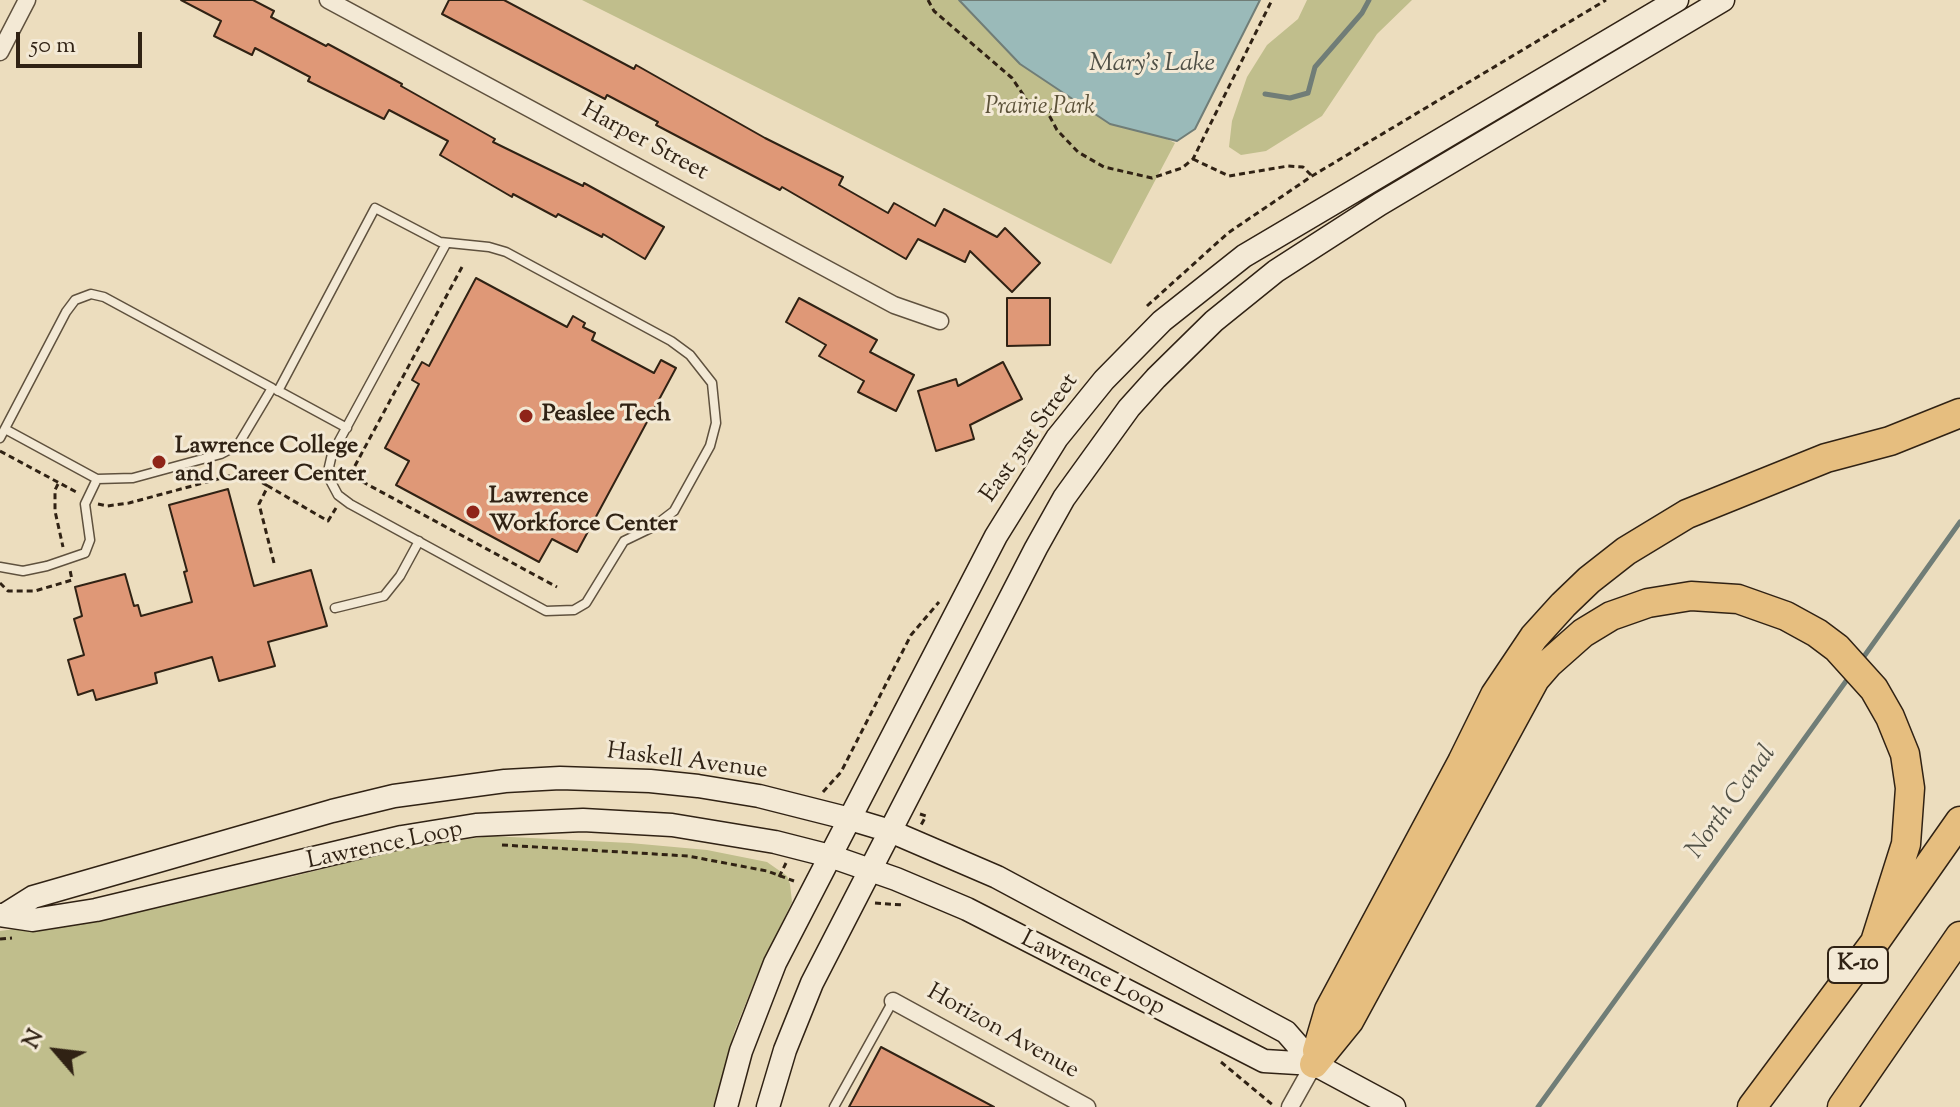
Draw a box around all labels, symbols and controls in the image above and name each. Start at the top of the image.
scale bar [20,16,146,66]
text: 50 m [30,29,76,63]
water label: Mary's Lake [1089,50,1215,82]
park label: Prairie Park [985,95,1095,123]
street label: Harper Street [576,98,712,188]
street label: East 31st Street [976,369,1086,509]
place label: Peaslee Tech [542,402,671,430]
marker: Peaslee Tech [517,407,535,425]
place label: Lawrence College and Career Center [175,434,366,490]
marker: Lawrence College and Career Center [150,453,168,471]
place label: Lawrence Workforce Center [489,484,678,540]
marker: Lawrence Workforce Center [464,503,482,521]
street label: Haskell Avenue [605,739,769,787]
water label: North Canal [1681,740,1785,866]
street label: Lawrence Loop [305,816,465,878]
street label: Lawrence Loop [1015,926,1169,1024]
road number: K-10 [1828,947,1888,983]
street label: Horizon Avenue [921,979,1083,1087]
north arrow [16,1011,96,1091]
text: N [17,1024,53,1055]

